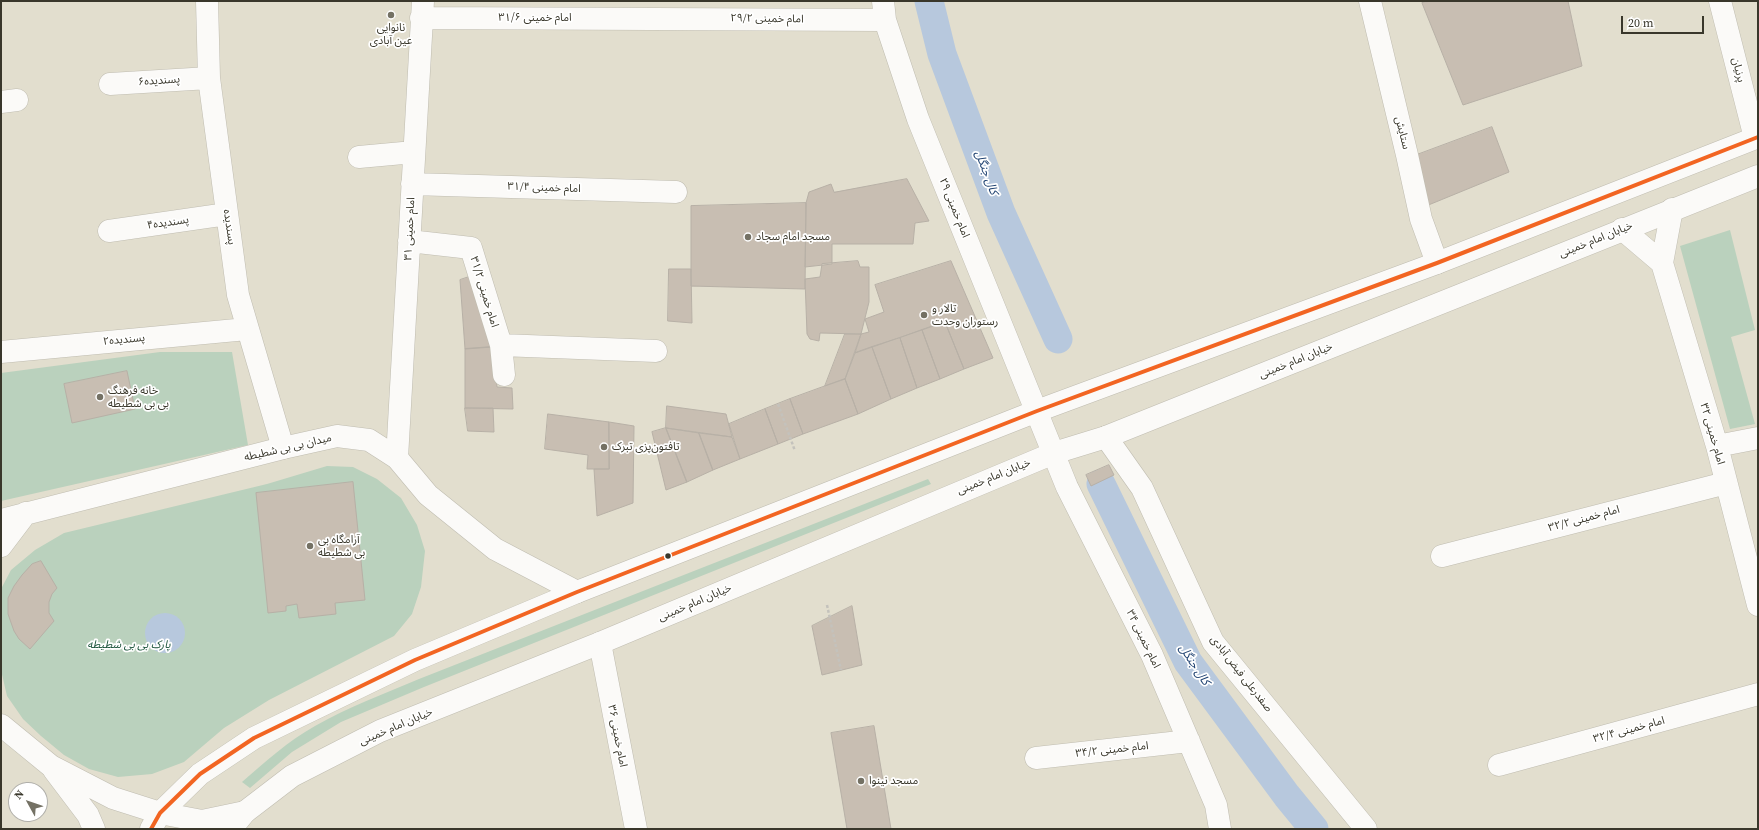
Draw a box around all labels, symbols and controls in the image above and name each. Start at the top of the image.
scale bar [1623,8,1706,34]
marker: نانوایی عین آبادی [386,10,396,20]
street label: امام خمینی ۳۱/۶ [498,11,572,25]
street label: امام خمینی ۲۹/۲ [730,12,804,26]
text: 20 m [1628,15,1654,31]
place label: نانوایی عین آبادی [370,21,412,47]
street label: پرنیان [1729,56,1747,84]
street label: پسندیده۶ [138,73,180,89]
street label: ستایش [1392,115,1412,151]
water label: کال جنگل [971,149,1001,197]
street label: امام خمینی ۲۹ [936,176,972,240]
street label: امام خمینی ۳۱/۴ [507,180,581,196]
street label: امام خمینی ۳۱ [402,197,418,261]
street label: پسندیده [220,208,238,246]
street label: پسندیده۴ [146,214,190,232]
street label: خیابان امام خمینی [1557,219,1635,261]
place label: مسجد امام سجاد [756,230,830,244]
marker: مسجد امام سجاد [743,232,753,242]
street label: امام خمینی ۳۱/۲ [467,255,501,329]
place label: تالار و رستوران وحدت [932,302,998,328]
marker: تالار و رستوران وحدت [919,310,929,320]
street label: پسندیده۲ [102,332,146,348]
street label: خیابان امام خمینی [1257,340,1335,382]
place label: خانه فرهنگ بی بی شطیطه [108,384,169,410]
marker: خانه فرهنگ بی بی شطیطه [95,392,105,402]
street label: امام خمینی ۳۲ [1697,402,1727,466]
street label: میدان بی بی شطیطه [243,432,333,464]
place label: تافتون‌پزی تبرک [612,440,679,454]
marker: تافتون‌پزی تبرک [599,442,609,452]
street label: خیابان امام خمینی [955,456,1033,498]
street label: امام خمینی ۳۲/۲ [1547,503,1621,535]
place label: آرامگاه بی بی شطیطه [318,533,365,559]
marker: آرامگاه بی بی شطیطه [305,541,315,551]
unlabelled marker [663,551,673,561]
street label: خیابان امام خمینی [656,582,734,624]
street label: امام خمینی ۳۴ [1123,608,1163,670]
street label: صفدرعلی فیض آبادی [1207,633,1275,715]
park label: پارک بی بی شطیطه [87,638,171,652]
water label: کال جنگل [1176,642,1212,688]
street label: امام خمینی ۳۶ [604,704,630,768]
street label: خیابان امام خمینی [357,706,435,748]
street label: امام خمینی ۳۲/۴ [1592,714,1666,746]
street label: امام خمینی ۳۴/۲ [1075,740,1149,760]
place label: مسجد نینوا [869,774,918,788]
marker: مسجد نینوا [856,776,866,786]
north arrow [8,782,48,822]
text: N [11,787,28,803]

